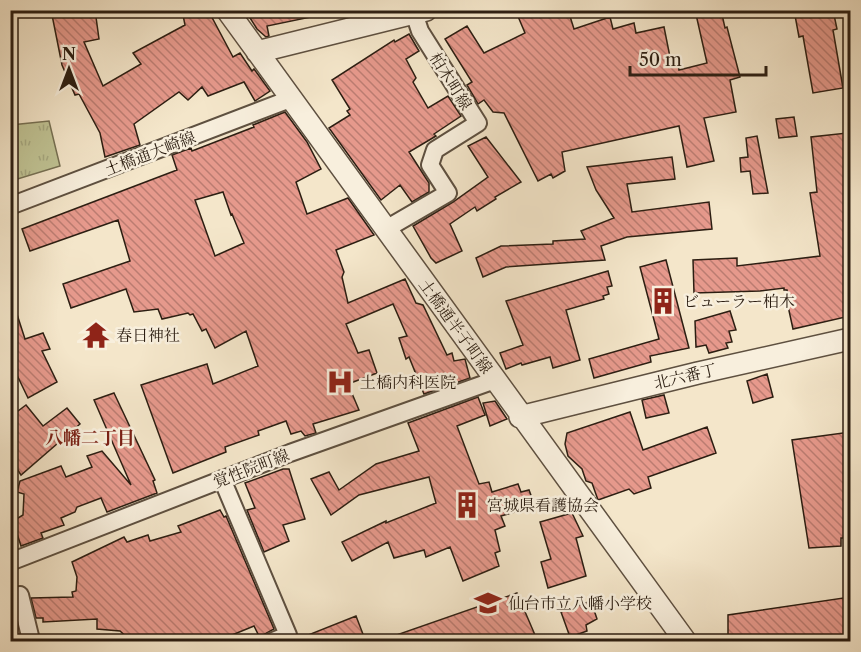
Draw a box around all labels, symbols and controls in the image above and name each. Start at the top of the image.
north arrow [39,39,99,99]
scale bar [630,39,766,77]
text: N [62,44,76,64]
street label: 柏木町線 [426,49,476,113]
text: 50 m [639,49,682,71]
street label: 土橋通大崎線 [102,126,198,180]
street label: 土橋通半子町線 [415,275,497,377]
building icon: ビューラー柏木 [648,286,678,316]
place label: ビューラー柏木 [683,291,795,311]
temple icon: 春日神社 [81,320,111,350]
place label: 春日神社 [116,325,180,345]
street label: 北六番丁 [652,359,718,393]
hospital icon: 土橋内科医院 [325,367,355,397]
place label: 土橋内科医院 [360,372,456,392]
district label: 八幡二丁目 [45,427,135,449]
street label: 覚性院町線 [210,444,292,492]
building icon: 宮城県看護協会 [452,490,482,520]
place label: 宮城県看護協会 [487,495,599,515]
school or university icon: 仙台市立八幡小学校 [473,588,503,618]
place label: 仙台市立八幡小学校 [508,593,652,613]

